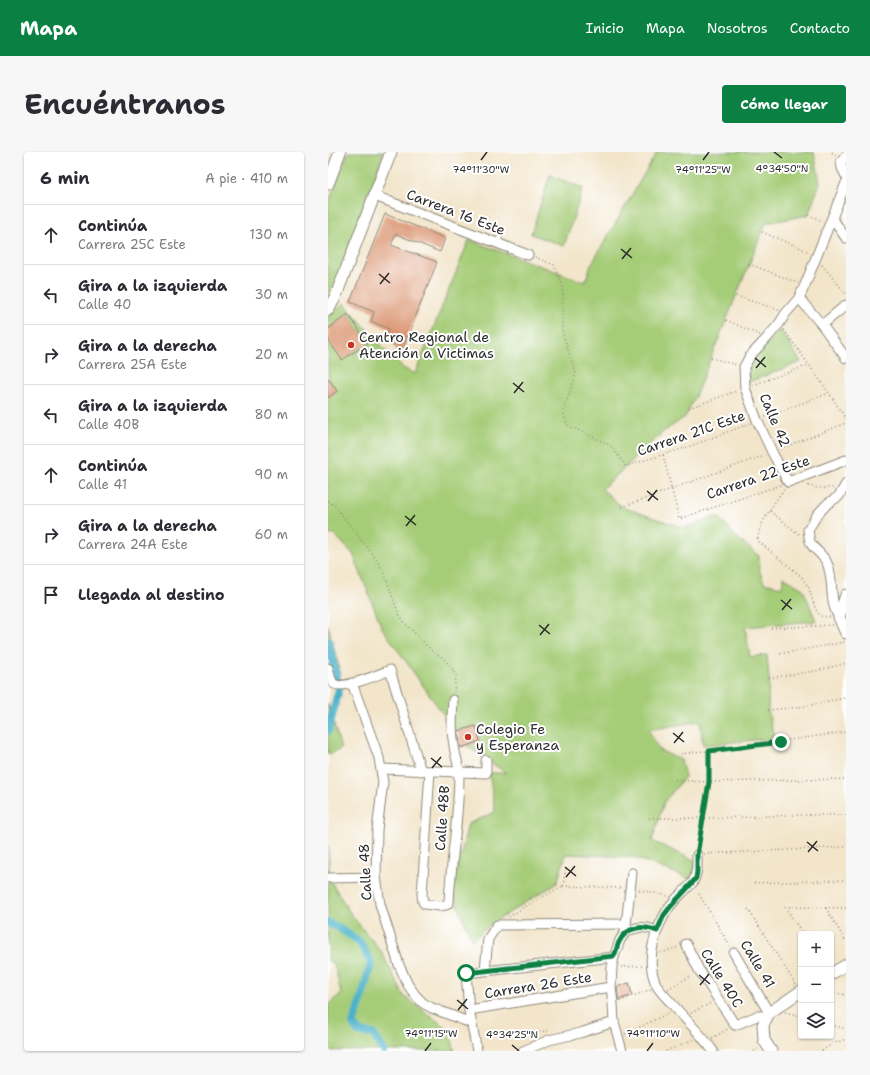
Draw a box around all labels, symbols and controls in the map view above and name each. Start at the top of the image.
text: Mapa [20,16,77,41]
text: Inicio [586,19,624,37]
text: Mapa [646,19,685,37]
text: Nosotros [707,19,768,37]
text: Contacto [790,19,850,37]
text: Encuéntranos [24,85,226,123]
button: Cómo llegar [722,85,846,123]
text: 4°34'50"N [756,162,808,175]
text: 74°11'30"W [453,163,510,176]
text: 74°11'25"W [675,163,731,176]
text: 6 min [40,167,90,189]
text: A pie · 410 m [205,170,288,187]
street label: Carrera 16 Este [404,185,508,239]
text: Continúa [78,216,147,236]
icon: ahead [40,224,62,246]
text: 130 m [250,226,288,243]
text: Carrera 25C Este [78,236,186,253]
text: Gira a la izquierda [78,276,227,296]
icon: left [40,284,62,306]
text: 30 m [254,286,288,303]
text: Calle 40 [78,296,131,313]
place label: Centro Regional de Atención a Victimas [359,328,494,362]
text: Gira a la derecha [78,336,217,356]
marker: Centro Regional de Atención a Victimas [346,340,356,350]
icon: right [40,344,62,366]
text: 20 m [255,346,288,363]
text: Carrera 25A Este [78,356,187,373]
street label: Calle 42 [756,390,794,450]
text: Gira a la izquierda [78,396,227,416]
icon: left [40,404,62,426]
text: 80 m [254,406,288,423]
street label: Carrera 21C Este [635,406,747,460]
text: Calle 40B [78,416,139,433]
street label: Carrera 22 Este [704,451,812,503]
text: Continúa [78,456,147,476]
icon: ahead [40,464,62,486]
text: 90 m [254,466,288,483]
text: Calle 41 [78,476,127,493]
text: Gira a la derecha [78,516,217,536]
icon: right [40,524,62,546]
text: 60 m [255,526,288,543]
text: Carrera 24A Este [78,536,188,553]
icon: arrive [40,584,62,606]
text: Llegada al destino [78,585,225,605]
place label: Colegio Fe y Esperanza [476,720,559,754]
marker: Colegio Fe y Esperanza [463,732,473,742]
route end [772,733,790,751]
street label: Calle 48B [431,785,453,851]
street label: Calle 48 [355,843,375,901]
map controls [798,931,834,1039]
button: + [798,931,834,967]
street label: Calle 41 [737,937,779,991]
street label: Calle 40C [697,945,747,1011]
route start [457,964,475,982]
button: − [798,967,834,1003]
street label: Carrera 26 Este [483,968,593,1002]
button: layers [798,1003,834,1039]
text: 74°11'15"W [404,1027,458,1040]
text: 74°11'10"W [626,1027,680,1040]
text: 4°34'25"N [486,1028,538,1041]

